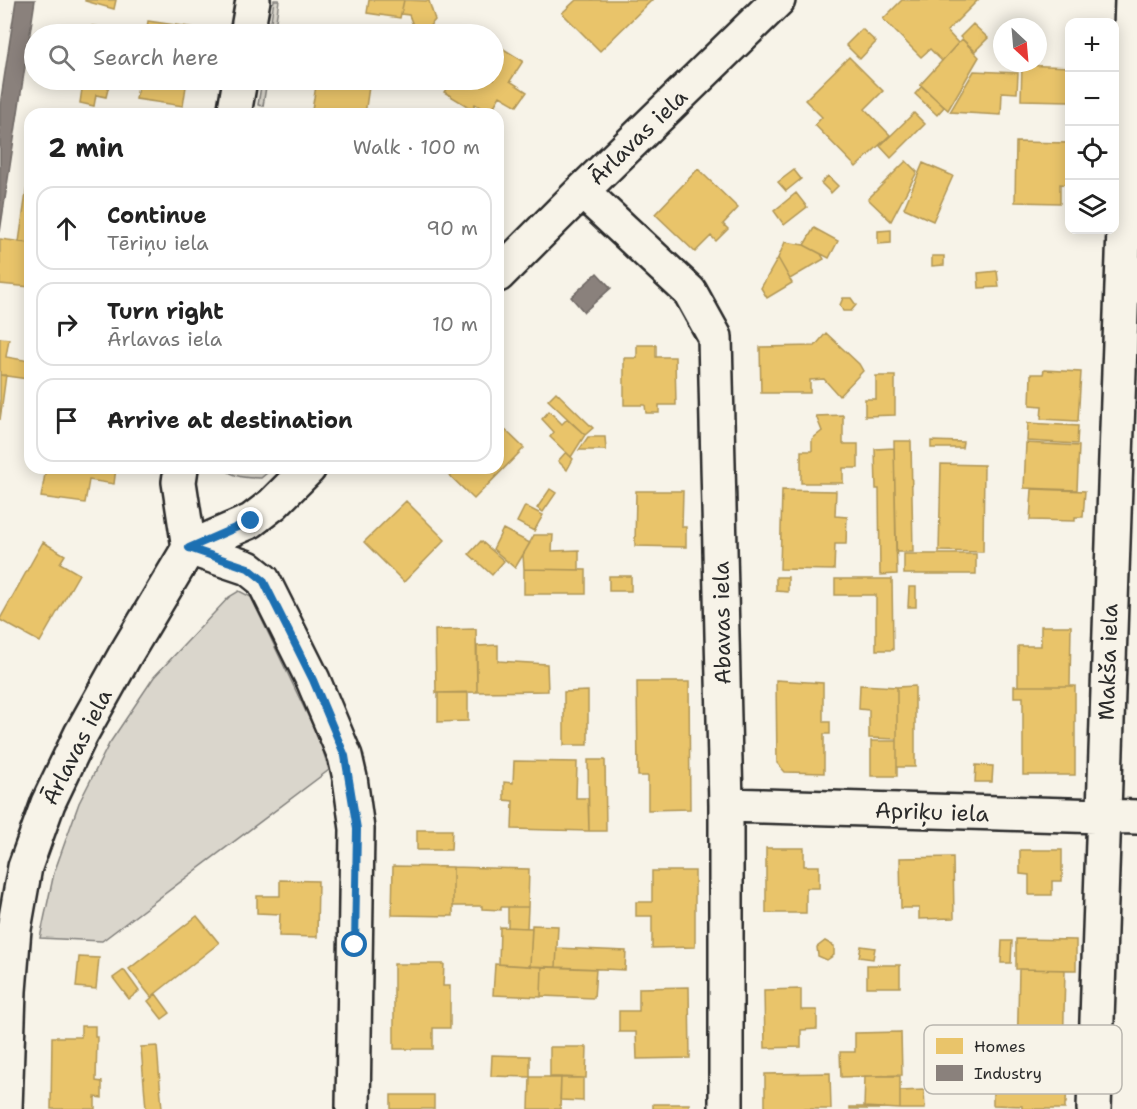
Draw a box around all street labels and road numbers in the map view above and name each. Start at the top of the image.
street label: Ārlavas iela [582,82,694,191]
street label: Abavas iela [706,561,738,685]
street label: Makša iela [1091,603,1125,721]
street label: Ārlavas iela [35,684,119,810]
street label: Apriķu iela [874,796,990,829]

